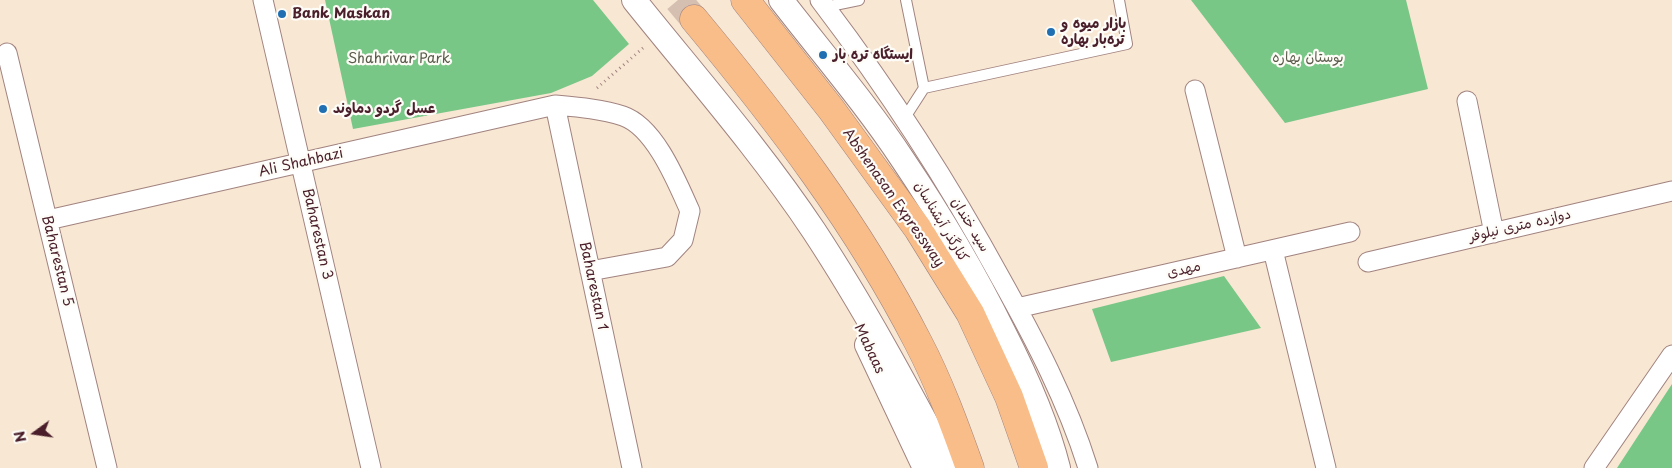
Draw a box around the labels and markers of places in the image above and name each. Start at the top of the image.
place label: Bank Maskan [292,6,390,22]
marker: Bank Maskan [276,8,288,20]
place label: بازار میوه و تره‌بار بهاره [1061,16,1126,48]
marker: بازار میوه و تره‌بار بهاره [1045,26,1057,38]
place label: ایستگاه تره بار [833,47,913,63]
marker: ایستگاه تره بار [817,49,829,61]
place label: عسل گردو دماوند [333,101,435,117]
marker: عسل گردو دماوند [317,103,329,115]

